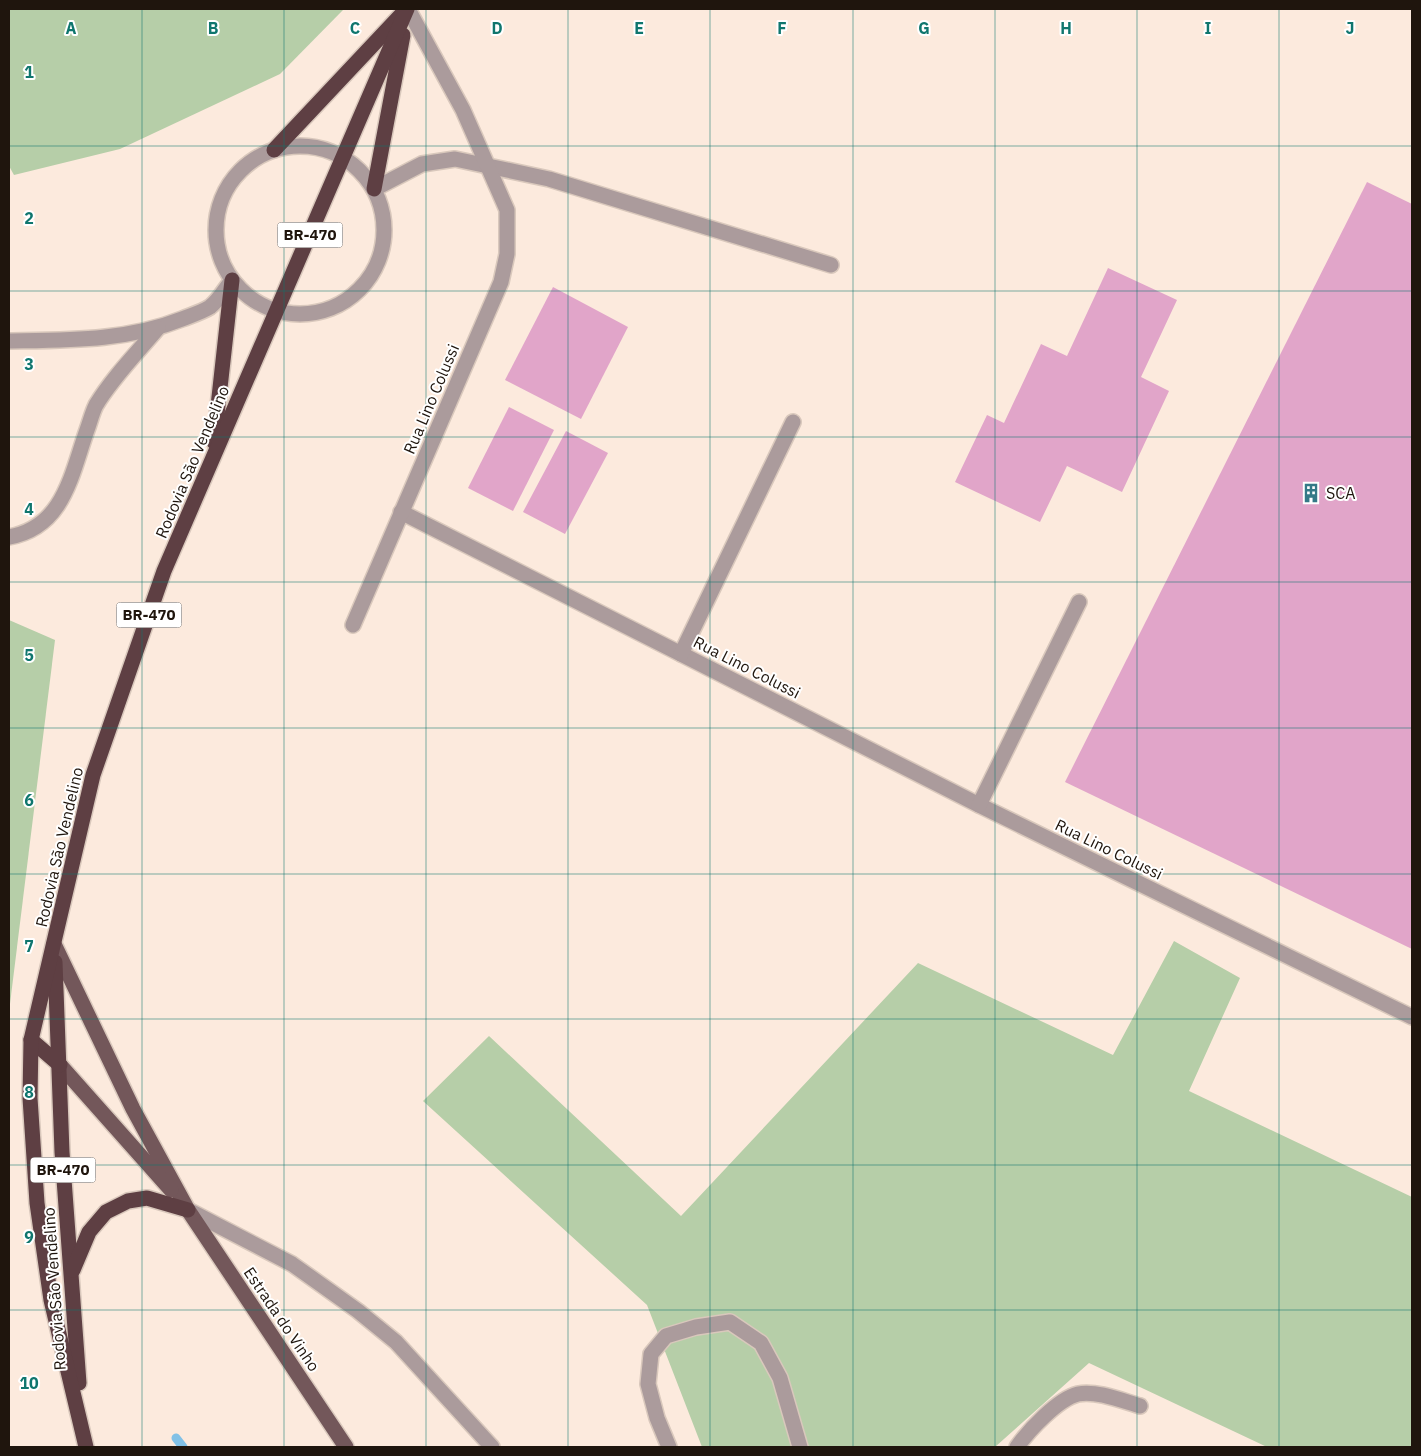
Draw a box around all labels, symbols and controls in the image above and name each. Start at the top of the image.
text: A [66,18,77,38]
text: B [208,18,219,38]
text: C [350,18,360,38]
text: D [491,18,503,38]
text: E [634,18,644,38]
text: F [777,18,787,38]
text: G [918,18,930,38]
text: H [1060,18,1072,38]
text: I [1205,18,1212,38]
text: J [1346,18,1354,38]
text: 1 [24,62,34,82]
text: 2 [24,208,34,228]
road number: BR-470 [278,222,342,248]
street label: Rua Lino Colussi [399,341,463,457]
text: 3 [24,354,34,374]
street label: Rodovia São Vendelino [151,383,233,541]
building icon: SCA [1300,482,1322,504]
place label: SCA [1326,483,1356,503]
text: 4 [24,499,34,519]
road number: BR-470 [116,602,182,628]
street label: Rua Lino Colussi [690,631,804,703]
text: 5 [24,645,34,665]
street label: Rodovia São Vendelino [31,765,87,929]
text: 6 [24,790,34,810]
street label: Rua Lino Colussi [1052,814,1166,884]
text: 7 [24,936,34,956]
text: 8 [24,1082,34,1102]
road number: BR-470 [30,1158,96,1182]
street label: Rodovia São Vendelino [38,1207,70,1371]
text: 9 [24,1227,34,1247]
street label: Estrada do Vinho [240,1263,324,1375]
text: 10 [19,1373,39,1393]

